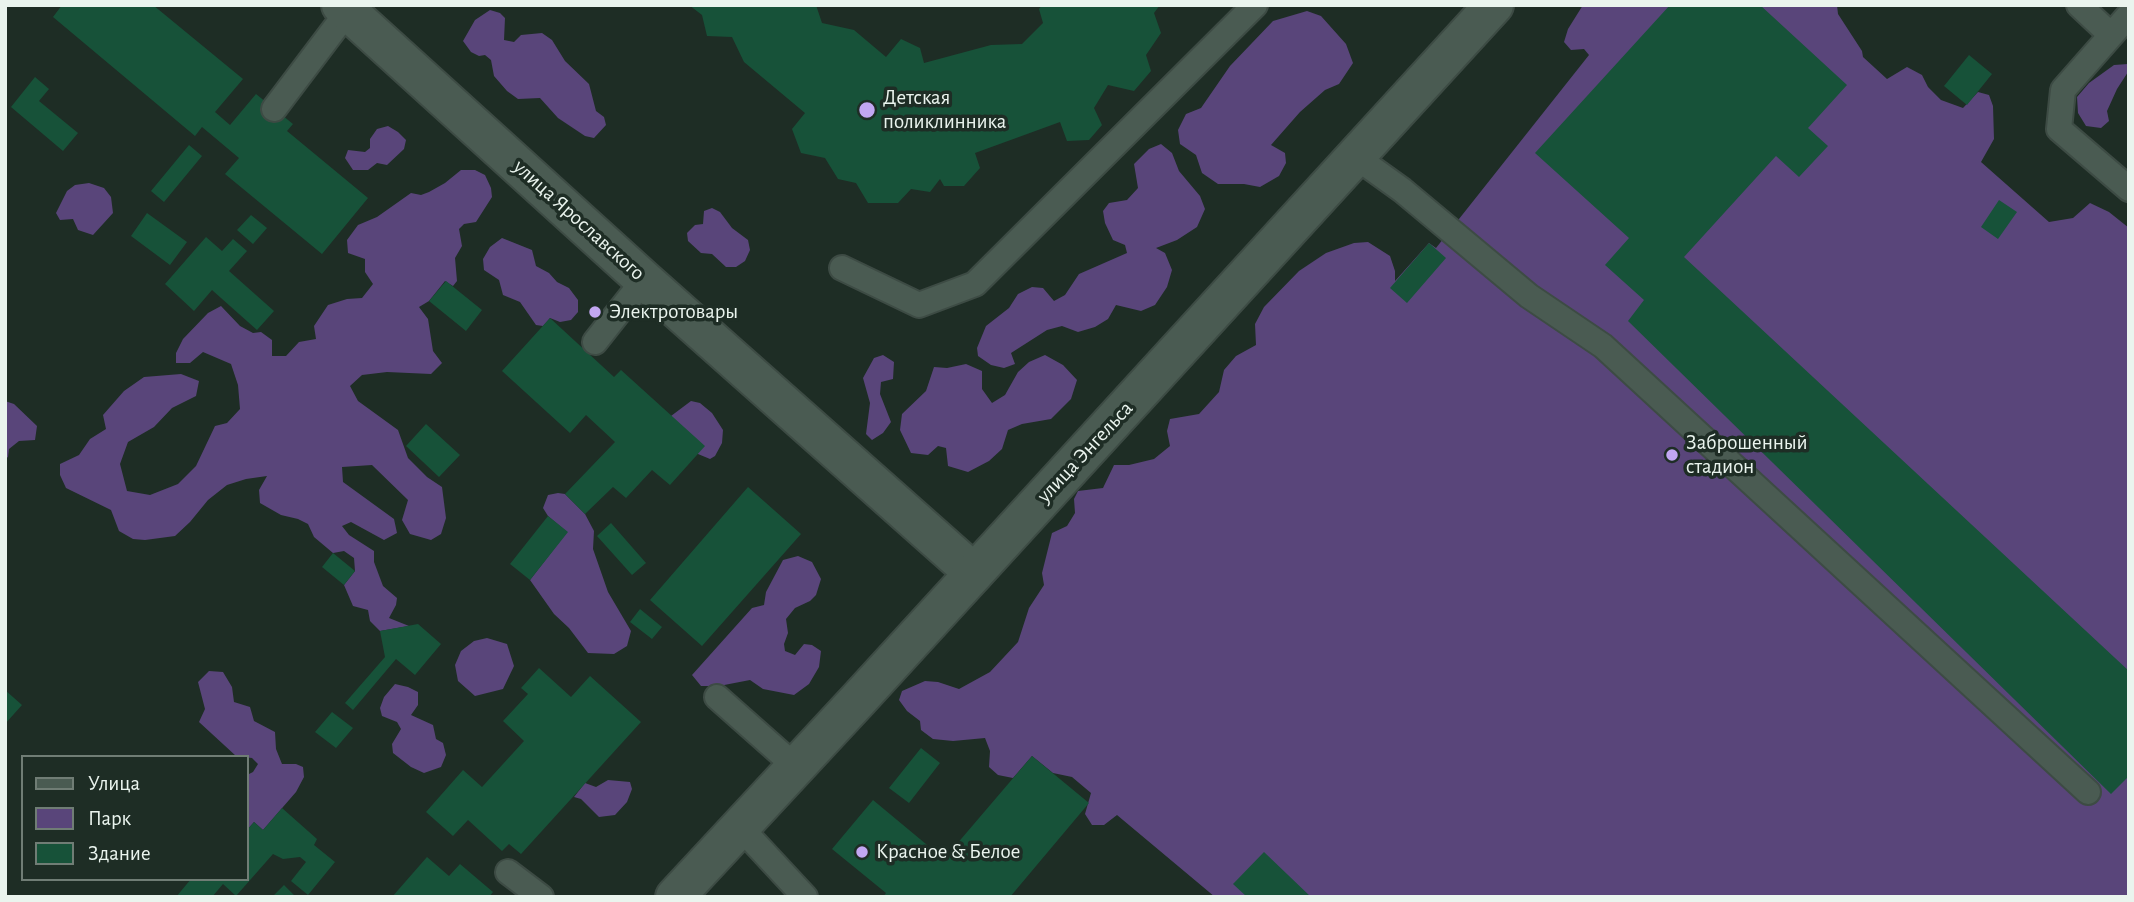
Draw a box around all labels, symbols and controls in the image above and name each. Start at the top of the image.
place label: Детская поликлинника [883,85,1006,135]
marker: Детская поликлинника [857,100,877,120]
street label: улица Ярославского [508,154,650,286]
place label: Электротовары [609,299,738,325]
marker: Электротовары [587,304,603,320]
street label: улица Энгельса [1032,396,1138,508]
place label: Заброшенный стадион [1686,430,1808,480]
marker: Заброшенный стадион [1664,447,1680,463]
legend [21,755,248,881]
text: Улица [88,773,140,794]
text: Парк [88,808,131,829]
place label: Красное & Белое [876,839,1020,865]
text: Здание [88,843,151,864]
marker: Красное & Белое [854,844,870,860]

